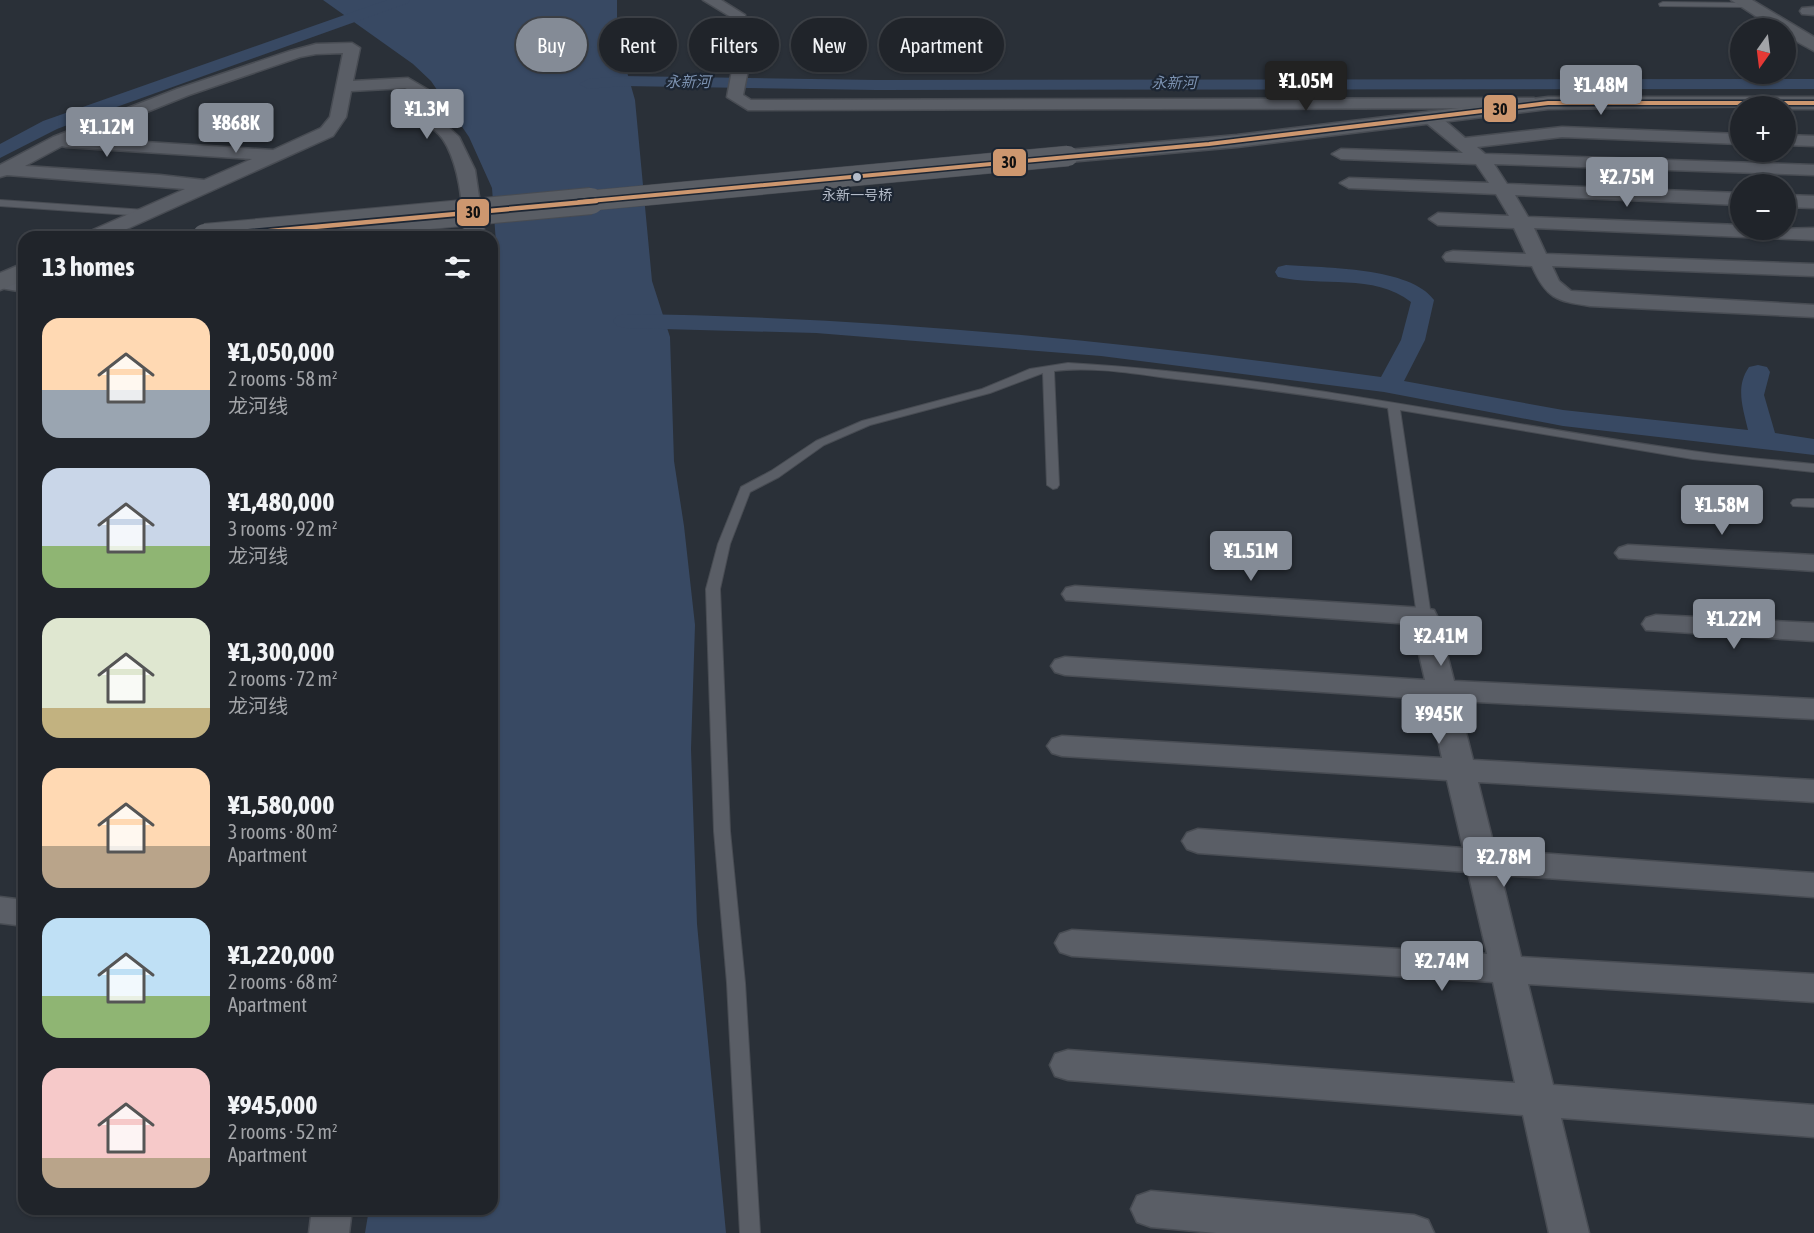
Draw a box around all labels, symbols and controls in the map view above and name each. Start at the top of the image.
chip: Buy [516,18,587,72]
chip: Rent [599,18,677,72]
chip: Filters [689,18,779,72]
chip: New [791,18,867,72]
chip: Apartment [879,18,1004,72]
north arrow [1730,18,1796,84]
map controls [1730,18,1796,240]
pin: ¥1.05M [1257,61,1355,112]
pin: ¥1.48M [1552,65,1650,116]
text: ¥1.05M [1279,69,1333,92]
water label: 永新河 [665,73,713,90]
text: ¥1.48M [1574,73,1628,96]
water label: 永新河 [1151,74,1199,91]
pin: ¥1.3M [385,89,469,140]
line badge: 30 [1483,94,1517,123]
button: + [1730,96,1796,162]
text: ¥1.3M [405,97,449,120]
text: 30 [1492,100,1508,118]
pin: ¥868K [194,103,278,154]
pin: ¥1.12M [58,107,156,158]
text: ¥868K [213,111,259,134]
text: ¥1.12M [80,115,134,138]
line badge: 30 [992,148,1027,177]
text: 30 [1001,153,1017,171]
pin: ¥2.75M [1578,157,1676,208]
text: ¥2.75M [1600,165,1654,188]
marker: 永新一号桥 [851,171,863,183]
button: − [1730,174,1796,240]
place label: 永新一号桥 [822,187,892,203]
line badge: 30 [456,198,490,227]
text: 30 [465,203,481,221]
icon: filters [441,251,474,284]
text: 13 homes [42,252,135,282]
text: ¥1,050,000 [228,337,334,367]
icon: home [90,342,162,414]
text: 2 rooms · 58 m² [228,367,338,390]
text: 龙河线 [228,394,288,417]
pin: ¥1.58M [1673,485,1771,536]
text: ¥1,480,000 [228,487,334,517]
icon: home [90,492,162,564]
text: ¥1.58M [1695,493,1749,516]
text: 3 rooms · 92 m² [228,517,338,540]
pin: ¥1.51M [1202,531,1300,582]
text: ¥1.51M [1224,539,1278,562]
text: 龙河线 [228,544,288,567]
pin: ¥1.22M [1685,599,1783,650]
text: ¥1.22M [1707,607,1761,630]
pin: ¥2.41M [1392,616,1490,667]
text: ¥2.41M [1414,624,1468,647]
text: ¥1,300,000 [228,637,334,667]
icon: home [90,642,162,714]
text: 2 rooms · 72 m² [228,667,338,690]
text: 龙河线 [228,694,288,717]
pin: ¥945K [1397,694,1481,745]
text: ¥945K [1416,702,1462,725]
text: ¥1,580,000 [228,790,334,820]
icon: home [90,792,162,864]
text: 3 rooms · 80 m² [228,820,338,843]
pin: ¥2.78M [1455,837,1553,888]
text: Apartment [228,843,307,866]
text: ¥2.78M [1477,845,1531,868]
text: ¥1,220,000 [228,940,334,970]
pin: ¥2.74M [1393,941,1491,992]
icon: home [90,942,162,1014]
text: ¥2.74M [1415,949,1469,972]
text: 2 rooms · 68 m² [228,970,338,993]
text: Apartment [228,993,307,1016]
text: ¥945,000 [228,1090,318,1120]
icon: home [90,1092,162,1164]
text: 2 rooms · 52 m² [228,1120,338,1143]
text: Apartment [228,1143,307,1166]

